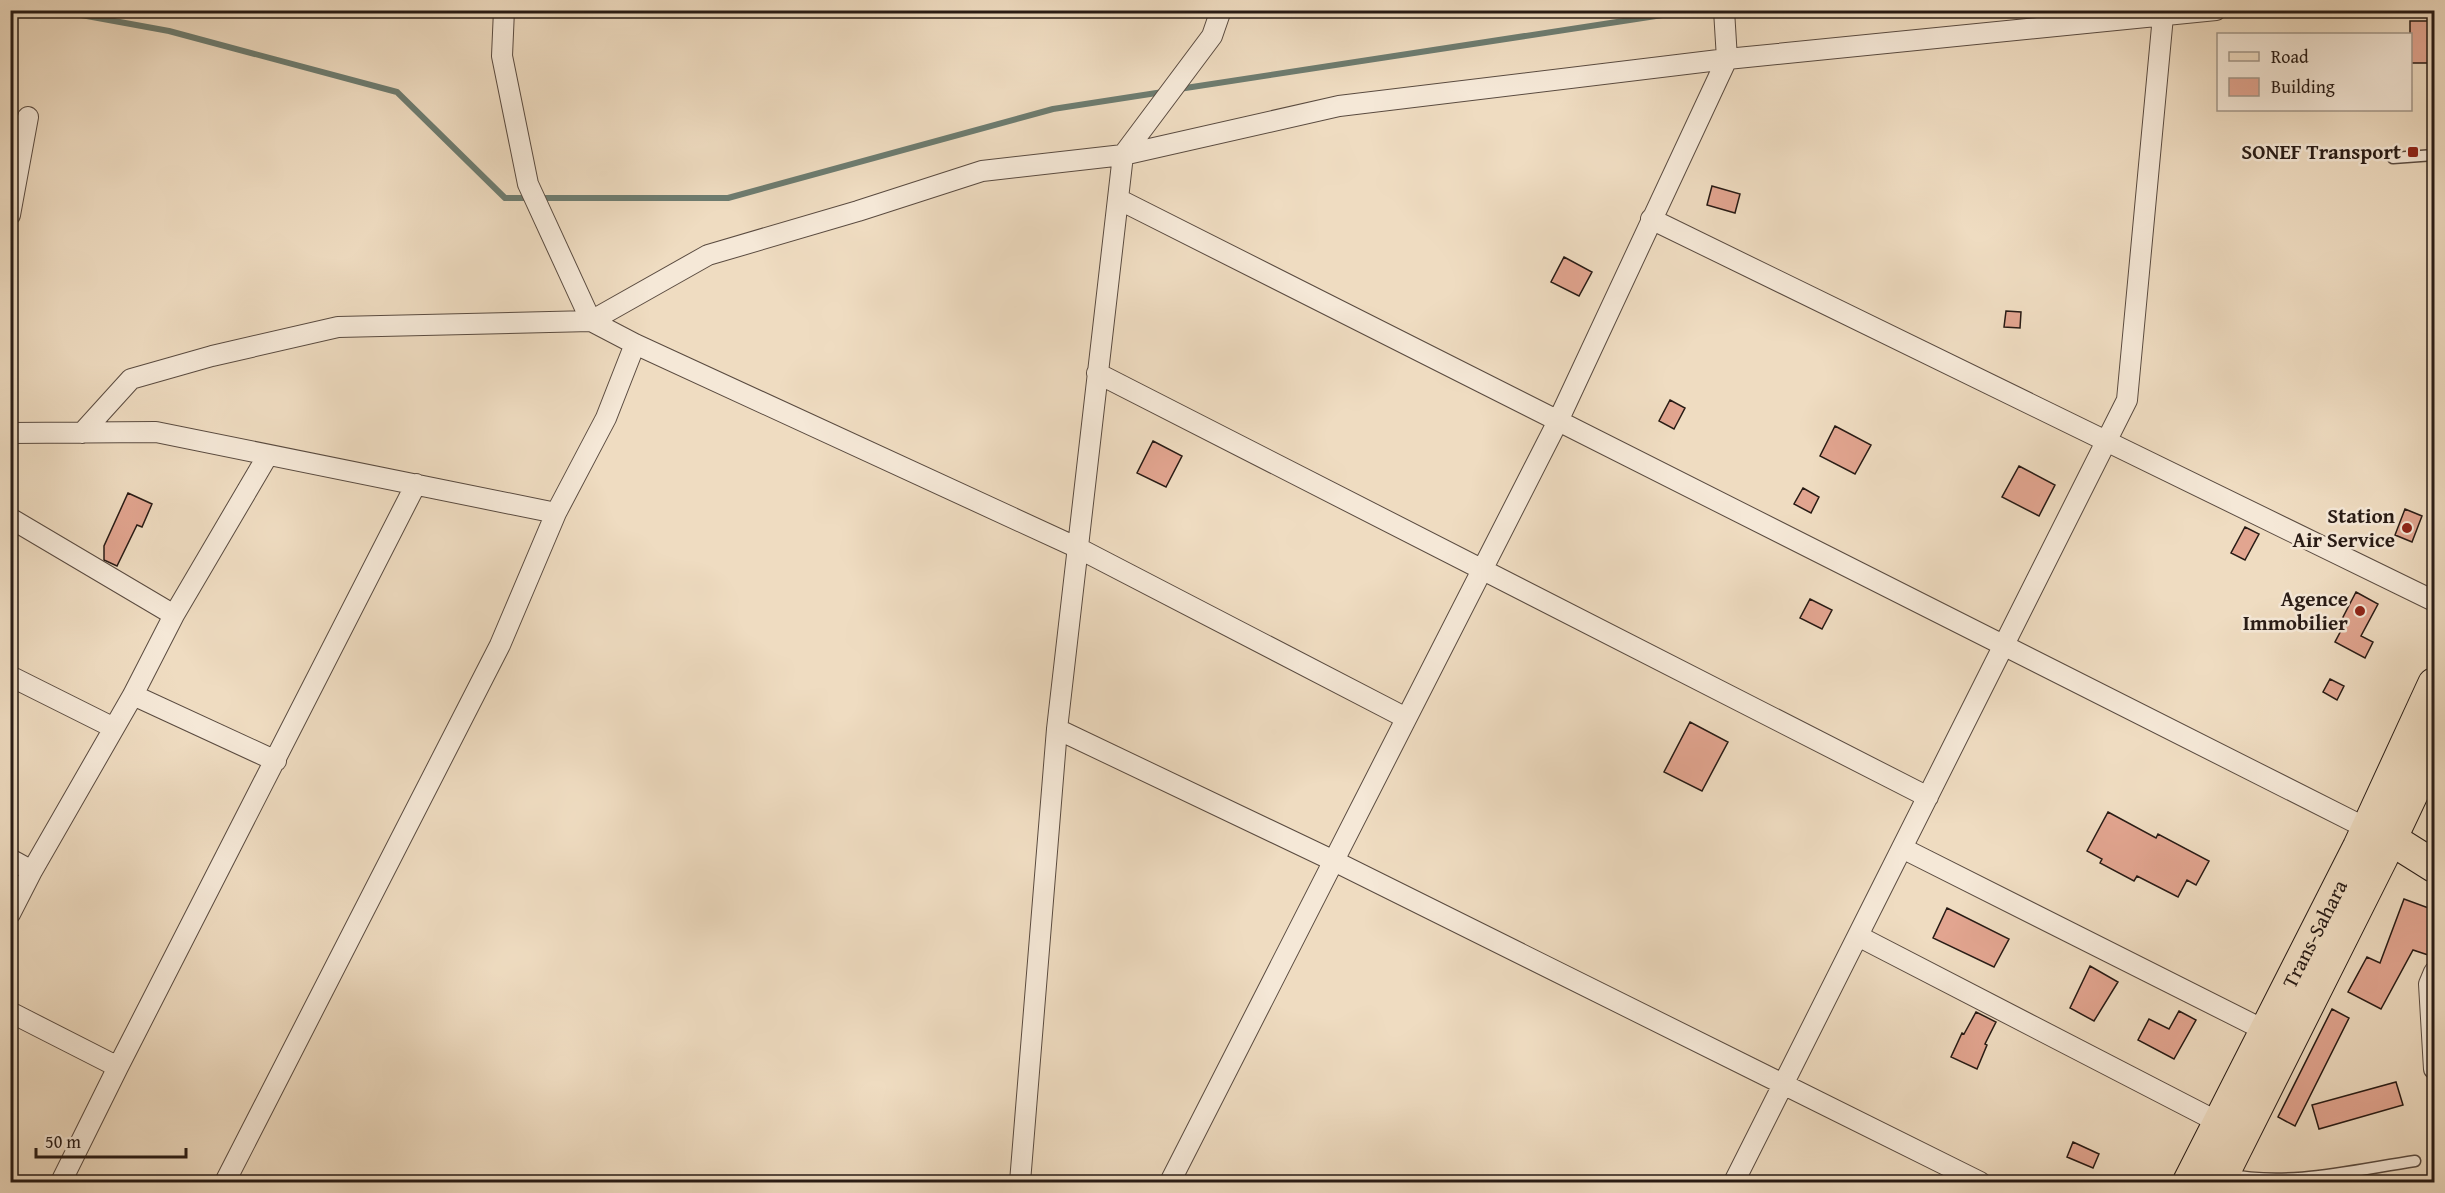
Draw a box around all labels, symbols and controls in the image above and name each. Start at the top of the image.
legend [2217,33,2412,111]
text: Road [2271,43,2309,70]
text: Building [2271,73,2335,100]
place label: SONEF Transport [2241,136,2401,167]
marker: SONEF Transport [2406,145,2420,159]
place label: Station Air Service [2293,500,2396,555]
marker: Station Air Service [2400,521,2414,535]
place label: Agence Immobilier [2243,583,2348,638]
marker: Agence Immobilier [2353,604,2367,618]
street label: Trans-Sahara [2274,874,2355,993]
scale bar [36,1121,186,1159]
text: 50 m [45,1128,81,1155]

